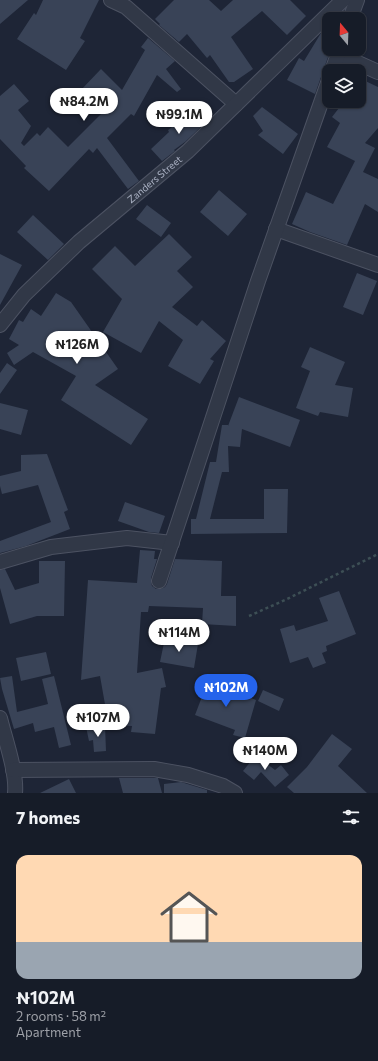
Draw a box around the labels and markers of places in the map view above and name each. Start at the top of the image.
pin: ₦84.2M [51,88,117,122]
pin: ₦99.1M [146,101,212,135]
pin: ₦126M [49,331,105,365]
pin: ₦114M [151,619,207,653]
pin: ₦102M [198,674,254,708]
pin: ₦107M [70,704,126,738]
pin: ₦140M [237,737,293,771]

